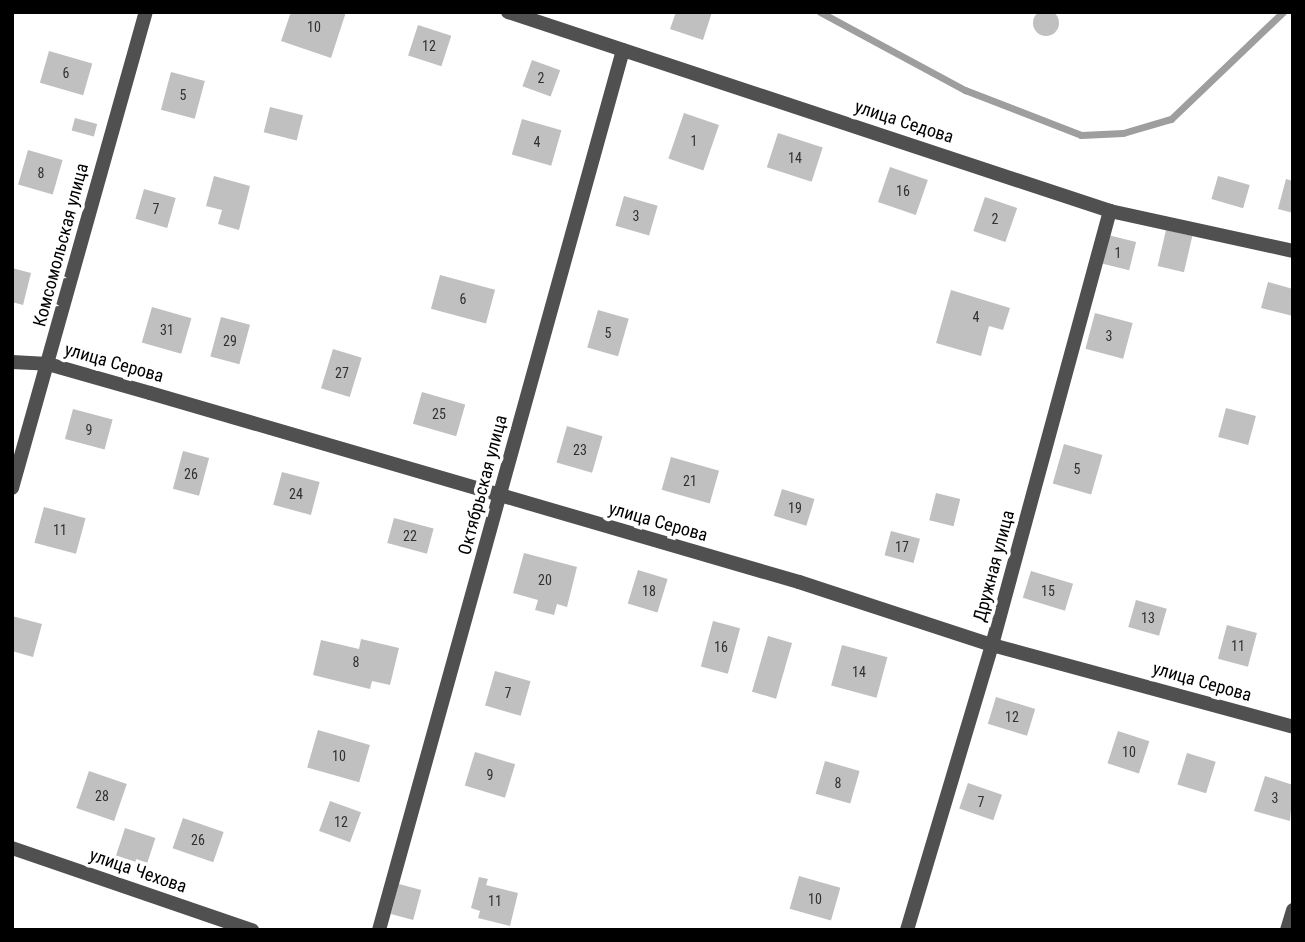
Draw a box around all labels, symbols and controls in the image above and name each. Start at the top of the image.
house number: 10 [307,19,321,35]
house number: 12 [422,38,436,54]
house number: 6 [63,65,69,81]
house number: 2 [538,70,544,86]
house number: 5 [180,87,186,103]
street label: улица Седова [852,96,956,148]
house number: 1 [691,133,697,149]
house number: 4 [534,134,540,150]
house number: 14 [788,150,802,166]
street label: Комсомольская улица [29,161,93,329]
house number: 8 [38,165,44,181]
house number: 16 [896,183,910,199]
house number: 7 [153,201,159,217]
house number: 3 [633,208,639,224]
house number: 2 [992,211,998,227]
house number: 1 [1115,245,1121,261]
house number: 6 [460,291,466,307]
house number: 4 [973,309,979,325]
house number: 31 [160,322,174,338]
house number: 5 [605,325,611,341]
house number: 3 [1106,328,1112,344]
house number: 29 [223,333,237,349]
street label: улица Серова [62,339,166,387]
house number: 27 [335,365,349,381]
house number: 25 [432,406,446,422]
street label: Октябрьская улица [454,413,512,557]
house number: 9 [86,422,92,438]
house number: 23 [573,442,587,458]
house number: 5 [1074,461,1080,477]
house number: 26 [184,466,198,482]
house number: 21 [683,473,697,489]
house number: 24 [289,486,303,502]
street label: улица Серова [606,498,710,546]
house number: 19 [788,500,802,516]
street label: Дружная улица [969,508,1019,624]
house number: 11 [53,522,67,538]
house number: 22 [403,528,417,544]
house number: 17 [895,539,909,555]
house number: 20 [538,572,552,588]
house number: 18 [642,583,656,599]
house number: 15 [1041,583,1055,599]
house number: 13 [1141,610,1155,626]
house number: 11 [1231,638,1245,654]
house number: 16 [714,639,728,655]
house number: 8 [353,654,359,670]
street label: улица Серова [1150,658,1254,706]
house number: 14 [852,664,866,680]
house number: 7 [505,685,511,701]
house number: 12 [1005,709,1019,725]
house number: 10 [1122,744,1136,760]
house number: 10 [332,748,346,764]
house number: 9 [487,767,493,783]
house number: 8 [835,775,841,791]
house number: 28 [95,788,109,804]
house number: 3 [1272,790,1278,806]
house number: 7 [978,794,984,810]
house number: 12 [334,814,348,830]
house number: 26 [191,832,205,848]
street label: улица Чехова [87,844,189,898]
house number: 10 [808,891,822,907]
house number: 11 [488,893,502,909]

